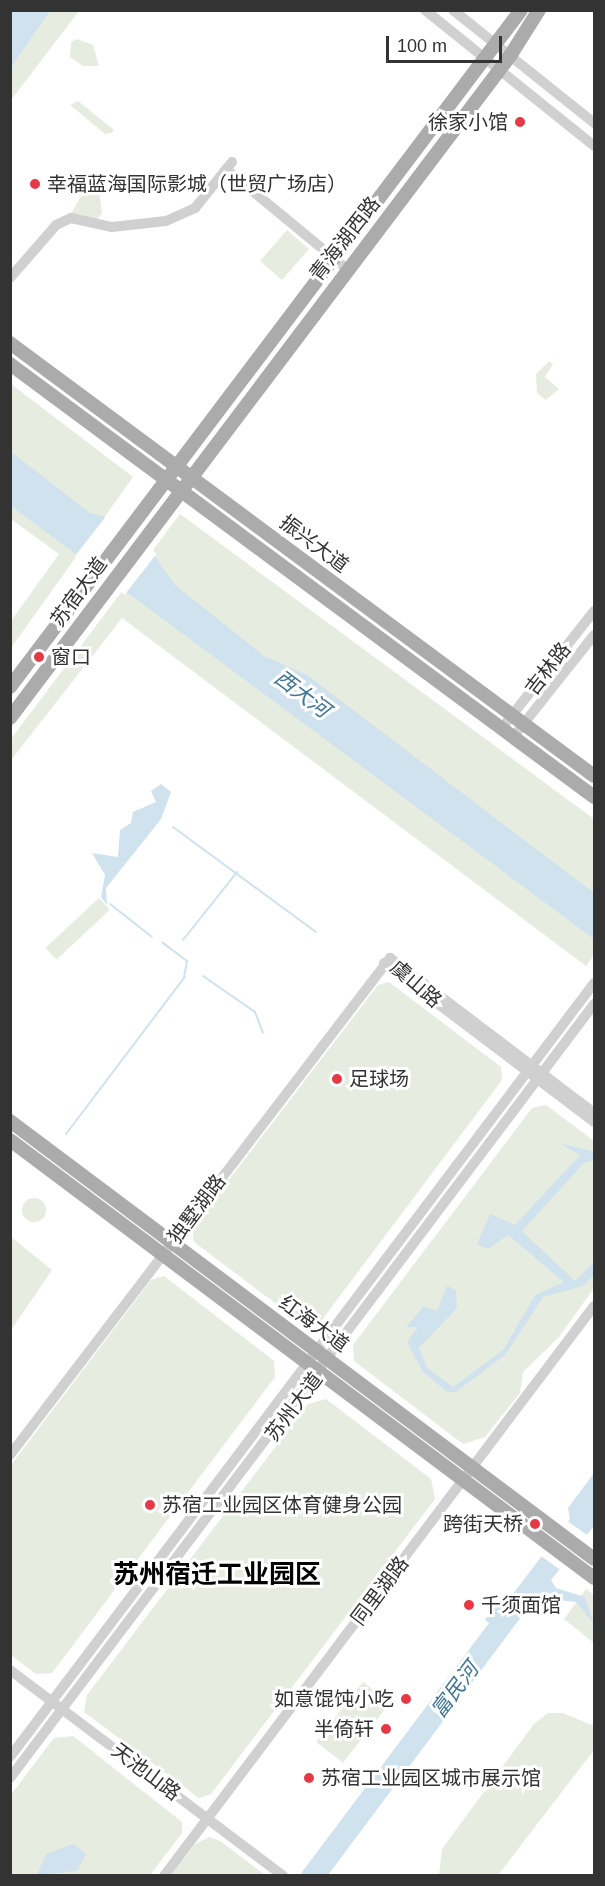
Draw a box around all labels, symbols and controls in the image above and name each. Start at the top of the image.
scale bar [389,24,504,62]
text: 100 m [397,36,447,56]
place label: 徐家小馆 [428,110,508,134]
marker: 徐家小馆 [513,115,527,129]
place label: 幸福蓝海国际影城（世贸广场店） [47,172,347,196]
marker: 幸福蓝海国际影城（世贸广场店） [28,177,42,191]
street label: 青海湖西路 [305,192,385,286]
street label: 振兴大道 [275,510,353,578]
street label: 苏宿大道 [46,553,112,631]
street label: 吉林路 [520,638,576,700]
place label: 窗口 [51,645,91,669]
marker: 窗口 [32,650,46,664]
water label: 西大河 [269,665,335,723]
street label: 虞山路 [385,955,447,1013]
place label: 足球场 [349,1067,409,1091]
marker: 足球场 [330,1072,344,1086]
street label: 独墅湖路 [163,1170,231,1248]
street label: 红海大道 [275,1291,353,1357]
street label: 苏州大道 [260,1368,328,1446]
place label: 苏宿工业园区体育健身公园 [162,1493,402,1517]
marker: 苏宿工业园区体育健身公园 [143,1498,157,1512]
place label: 跨街天桥 [443,1512,523,1536]
marker: 跨街天桥 [528,1517,542,1531]
street label: 同里湖路 [346,1552,414,1630]
district label: 苏州宿迁工业园区 [113,1559,321,1591]
place label: 千须面馆 [481,1593,561,1617]
marker: 千须面馆 [462,1598,476,1612]
water label: 富民河 [426,1657,484,1723]
place label: 如意馄饨小吃 [274,1687,394,1711]
marker: 如意馄饨小吃 [399,1692,413,1706]
place label: 半倚轩 [314,1717,374,1741]
marker: 半倚轩 [379,1722,393,1736]
street label: 天池山路 [107,1738,185,1806]
place label: 苏宿工业园区城市展示馆 [321,1766,541,1790]
marker: 苏宿工业园区城市展示馆 [302,1771,316,1785]

